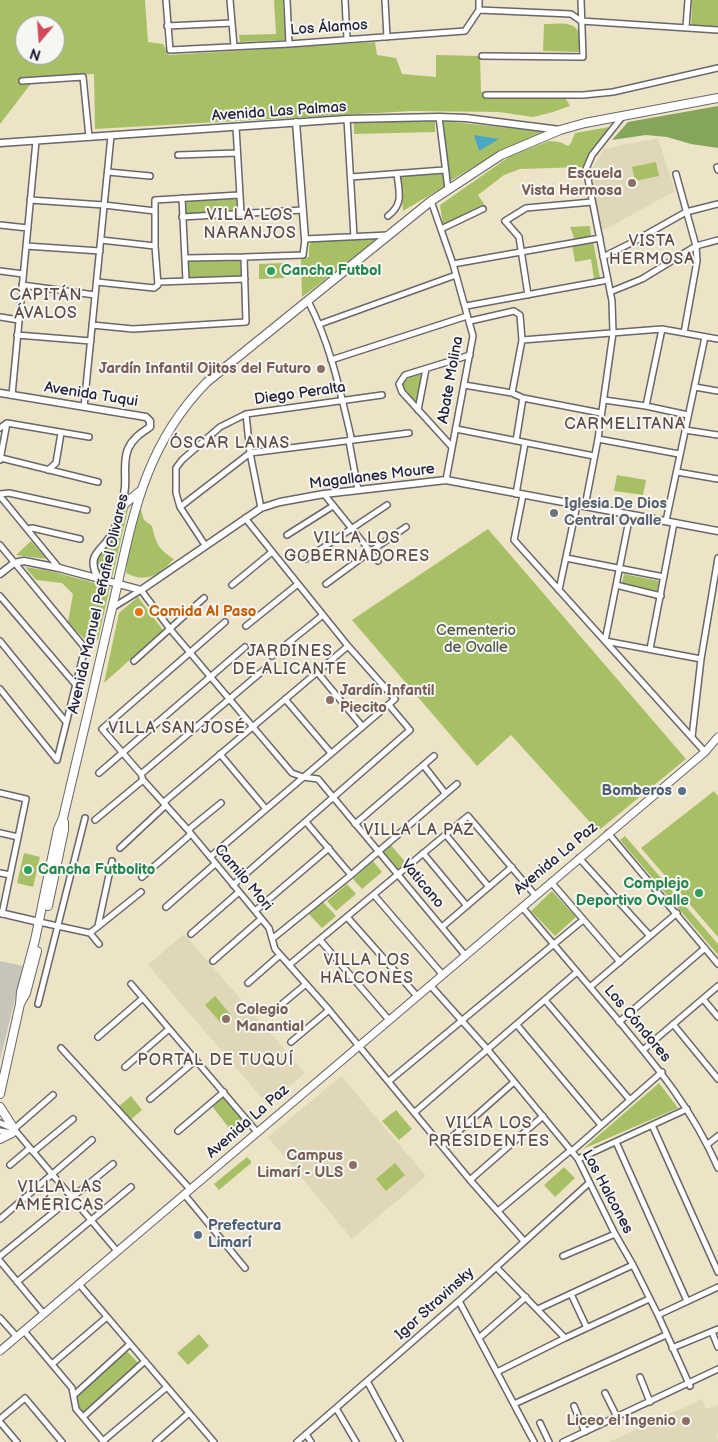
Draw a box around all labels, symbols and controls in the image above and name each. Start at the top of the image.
north arrow [15,15,65,65]
street label: Los Álamos [290,16,368,40]
text: N [28,44,43,64]
street label: Avenida Las Palmas [211,98,347,126]
place label: Escuela Vista Hermosa [521,165,622,200]
marker: Escuela Vista Hermosa [626,177,638,189]
district label: VILLA LOS NARANJOS [202,206,298,244]
district label: VISTA HERMOSA [608,232,696,270]
place label: Cancha Futbol [281,262,381,280]
marker: Cancha Futbol [265,265,277,277]
district label: CAPITÁN ÁVALOS [9,286,83,324]
street label: Abate Molina [434,335,468,425]
place label: Jardín Infantil Ojitos del Futuro [99,360,311,378]
marker: Jardín Infantil Ojitos del Futuro [315,363,327,375]
street label: Avenida Tuqui [43,379,139,411]
street label: Diego Peralta [253,379,347,409]
district label: CARMELITANA [563,415,687,435]
district label: ÓSCAR LANAS [168,434,292,454]
street label: Magallanes Moure [308,460,436,494]
street label: Avenida Manuel Peñafiel Olivares [65,492,133,716]
place label: Iglesia De Dios Central Ovalle [564,495,667,530]
marker: Iglesia De Dios Central Ovalle [548,507,560,519]
district label: VILLA LOS GOBERNADORES [282,529,432,567]
place label: Comida Al Paso [149,603,256,621]
marker: Comida Al Paso [133,606,145,618]
park label: Cementerio de Ovalle [436,622,516,657]
district label: JARDINES DE ALICANTE [231,642,349,680]
place label: Jardín Infantil Piecito [340,682,435,717]
marker: Jardín Infantil Piecito [324,694,336,706]
district label: VILLA SAN JOSÉ [106,719,248,739]
place label: Bomberos [602,782,672,800]
marker: Bomberos [676,785,688,797]
street label: Avenida La Paz [511,819,601,899]
district label: VILLA LA PAZ [362,821,476,841]
street label: Camilo Mori [210,841,276,915]
street label: Vaticano [396,856,448,912]
place label: Cancha Futbolito [38,861,155,879]
marker: Cancha Futbolito [22,864,34,876]
place label: Complejo Deportivo Ovalle [576,875,689,910]
marker: Complejo Deportivo Ovalle [693,887,705,899]
district label: VILLA LOS HALCONES [319,951,415,989]
street label: Los Cóndores [600,982,674,1066]
place label: Colegio Manantial [236,1001,304,1036]
marker: Colegio Manantial [220,1013,232,1025]
district label: PORTAL DE TUQUÍ [136,1051,296,1071]
street label: Avenida La Paz [203,1081,293,1163]
district label: VILLA LOS PRESIDENTES [427,1114,551,1152]
place label: Campus Limarí - ULS [257,1147,343,1182]
street label: Los Halcones [577,1147,637,1237]
marker: Campus Limarí - ULS [347,1159,359,1171]
district label: VILLA LAS AMÉRICAS [15,1178,105,1216]
place label: Prefectura Limarí [208,1217,281,1252]
marker: Prefectura Limarí [192,1229,204,1241]
street label: Igor Stravinsky [392,1264,478,1344]
place label: Liceo el Ingenio [567,1412,676,1430]
marker: Liceo el Ingenio [680,1415,692,1427]

